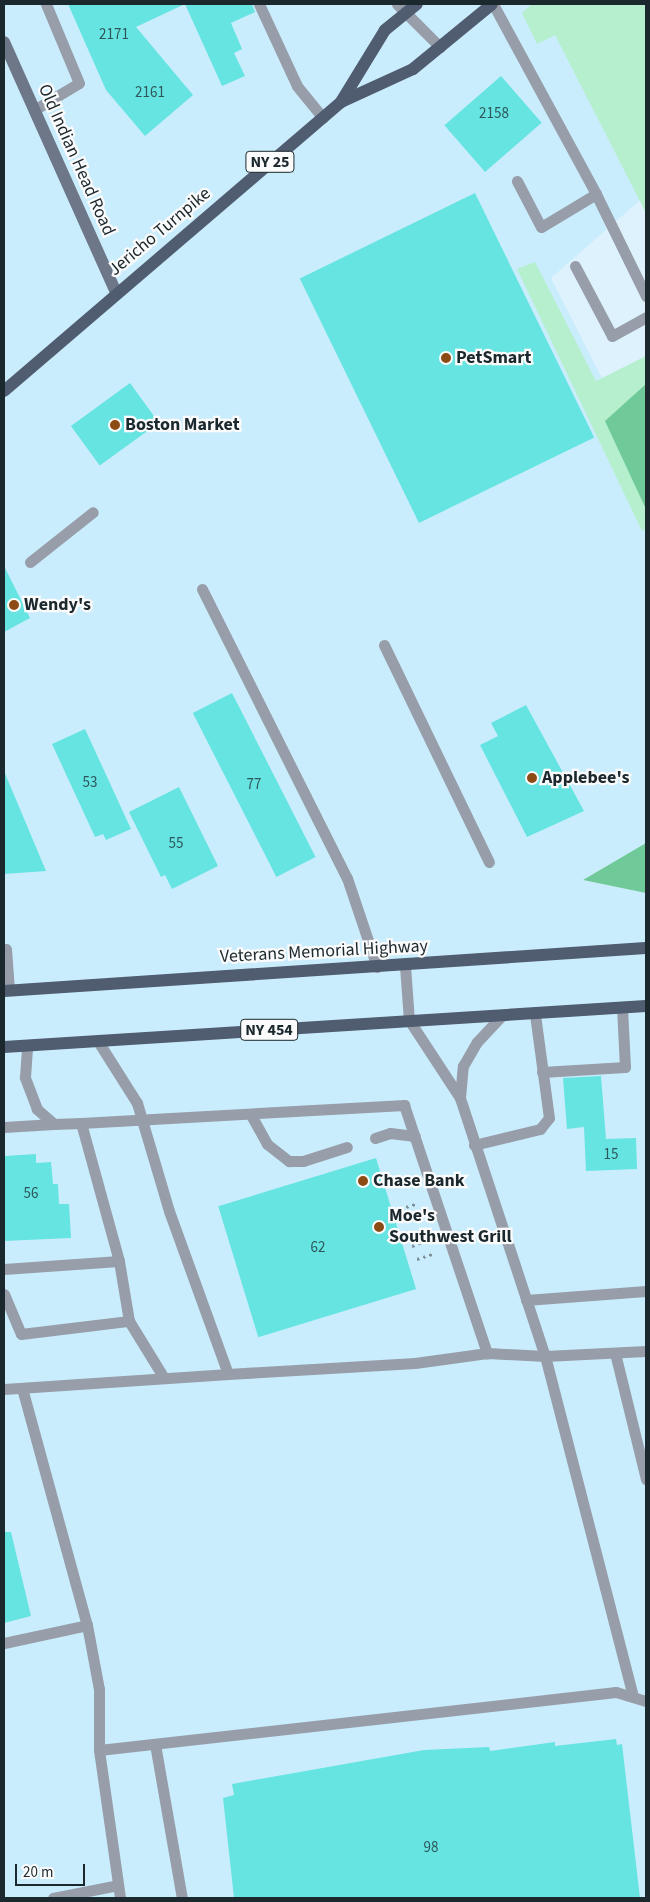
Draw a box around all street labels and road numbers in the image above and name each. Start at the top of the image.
street label: Old Indian Head Road [33,81,119,239]
road number: NY 25 [245,148,295,176]
street label: Jericho Turnpike [105,183,215,281]
street label: Veterans Memorial Highway [219,936,429,968]
road number: NY 454 [239,1016,299,1044]

